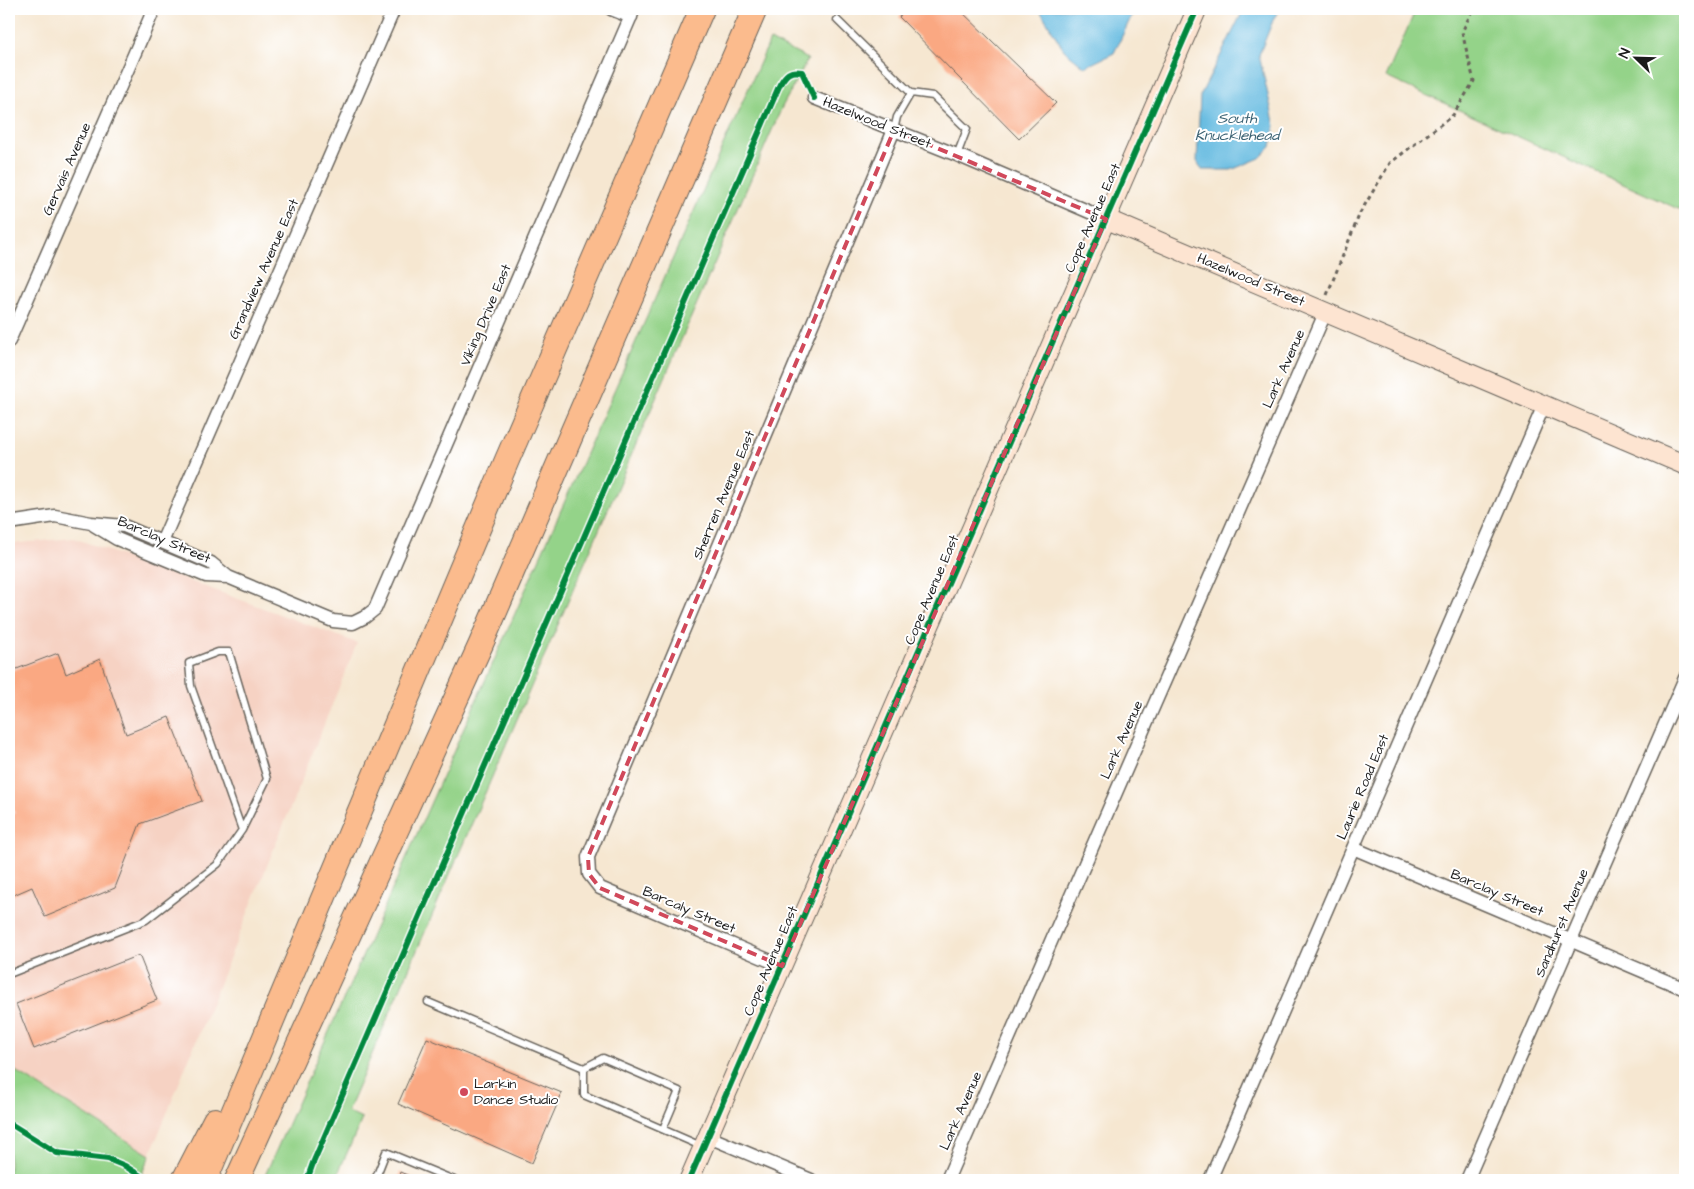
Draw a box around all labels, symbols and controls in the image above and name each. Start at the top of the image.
north arrow [1612,32,1662,82]
text: N [1614,45,1636,61]
street label: Hazelwood Street [820,92,935,154]
water label: South Knucklehead [1195,108,1282,146]
street label: Gervais Avenue [38,119,97,219]
street label: Cope Avenue East [1060,160,1126,276]
street label: Grandview Avenue East [224,195,304,342]
street label: Hazelwood Street [1194,248,1308,312]
street label: Viking Drive East [456,261,517,369]
street label: Lark Avenue [1258,326,1310,412]
street label: Sherren Avenue East [688,427,760,563]
street label: Barclay Street [114,511,214,569]
street label: Cope Avenue East [900,531,964,648]
street label: Lark Avenue [1096,697,1148,783]
street label: Laurie Road East [1332,731,1394,843]
street label: Barclay Street [1447,864,1547,922]
street label: Sandhurst Avenue [1530,865,1594,980]
street label: Barcaly Street [639,881,739,939]
street label: Cope Avenue East [739,902,803,1019]
street label: Lark Avenue [935,1068,987,1154]
place label: Larkin Dance Studio [474,1074,558,1110]
marker: Larkin Dance Studio [458,1086,470,1098]

